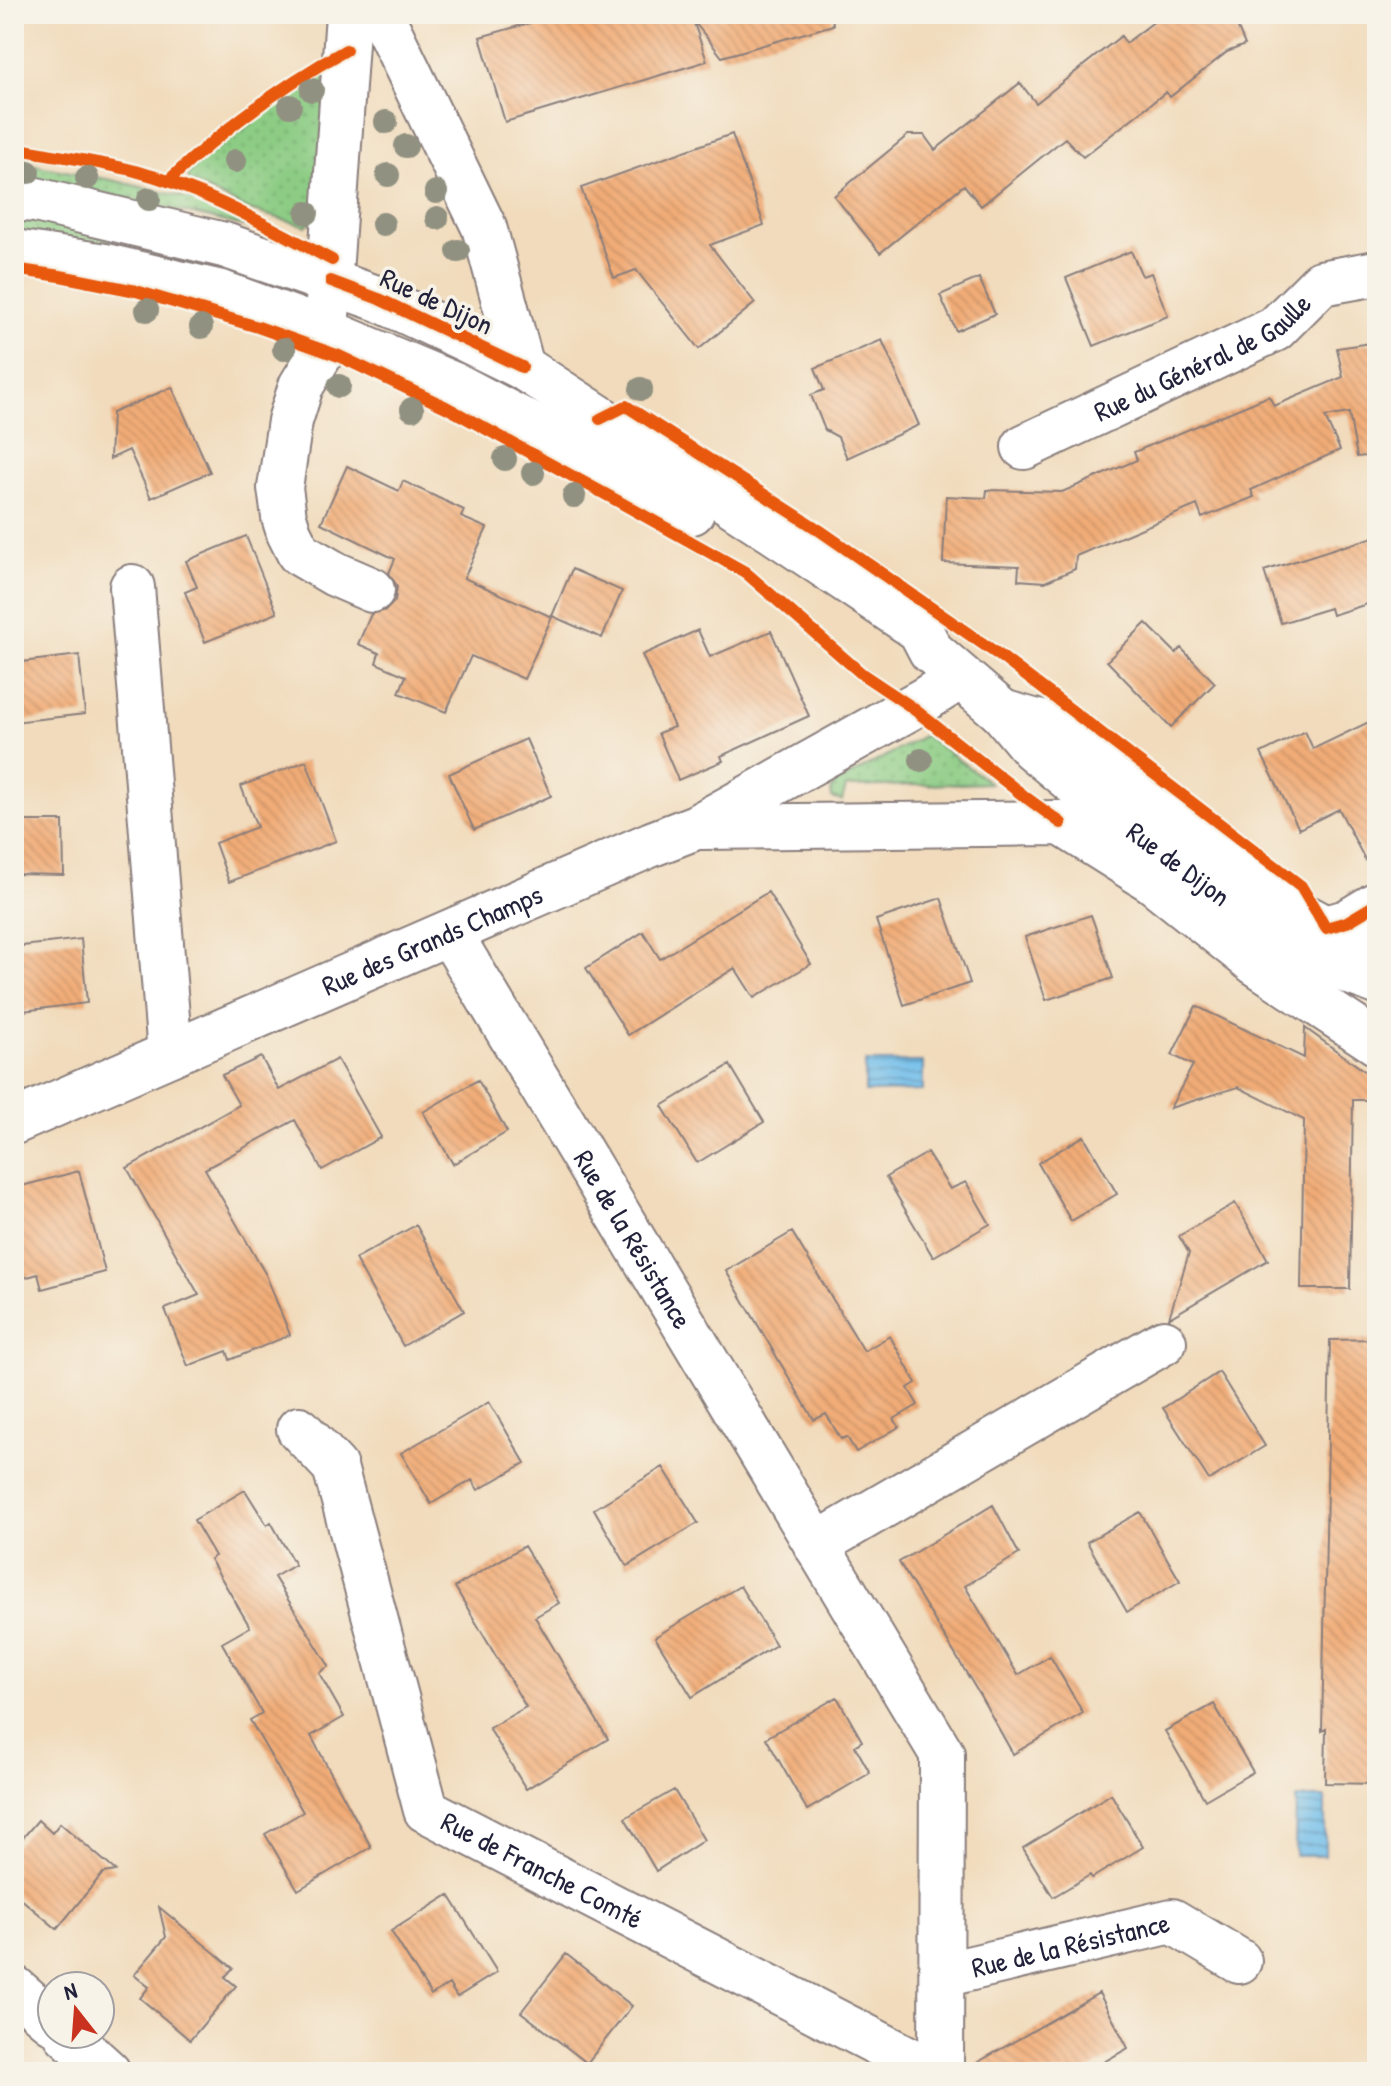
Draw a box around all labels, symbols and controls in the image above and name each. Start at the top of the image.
street label: Rue de Dijon [375,258,499,344]
street label: Rue du Général de Gaulle [1088,285,1319,431]
street label: Rue de Dijon [1119,813,1238,915]
street label: Rue des Grands Champs [316,875,548,1005]
street label: Rue de la Résistance [565,1143,701,1336]
street label: Rue de Franche Comté [435,1802,649,1938]
street label: Rue de la Résistance [968,1903,1173,1986]
north arrow [36,1970,116,2050]
text: N [60,1975,80,2007]

